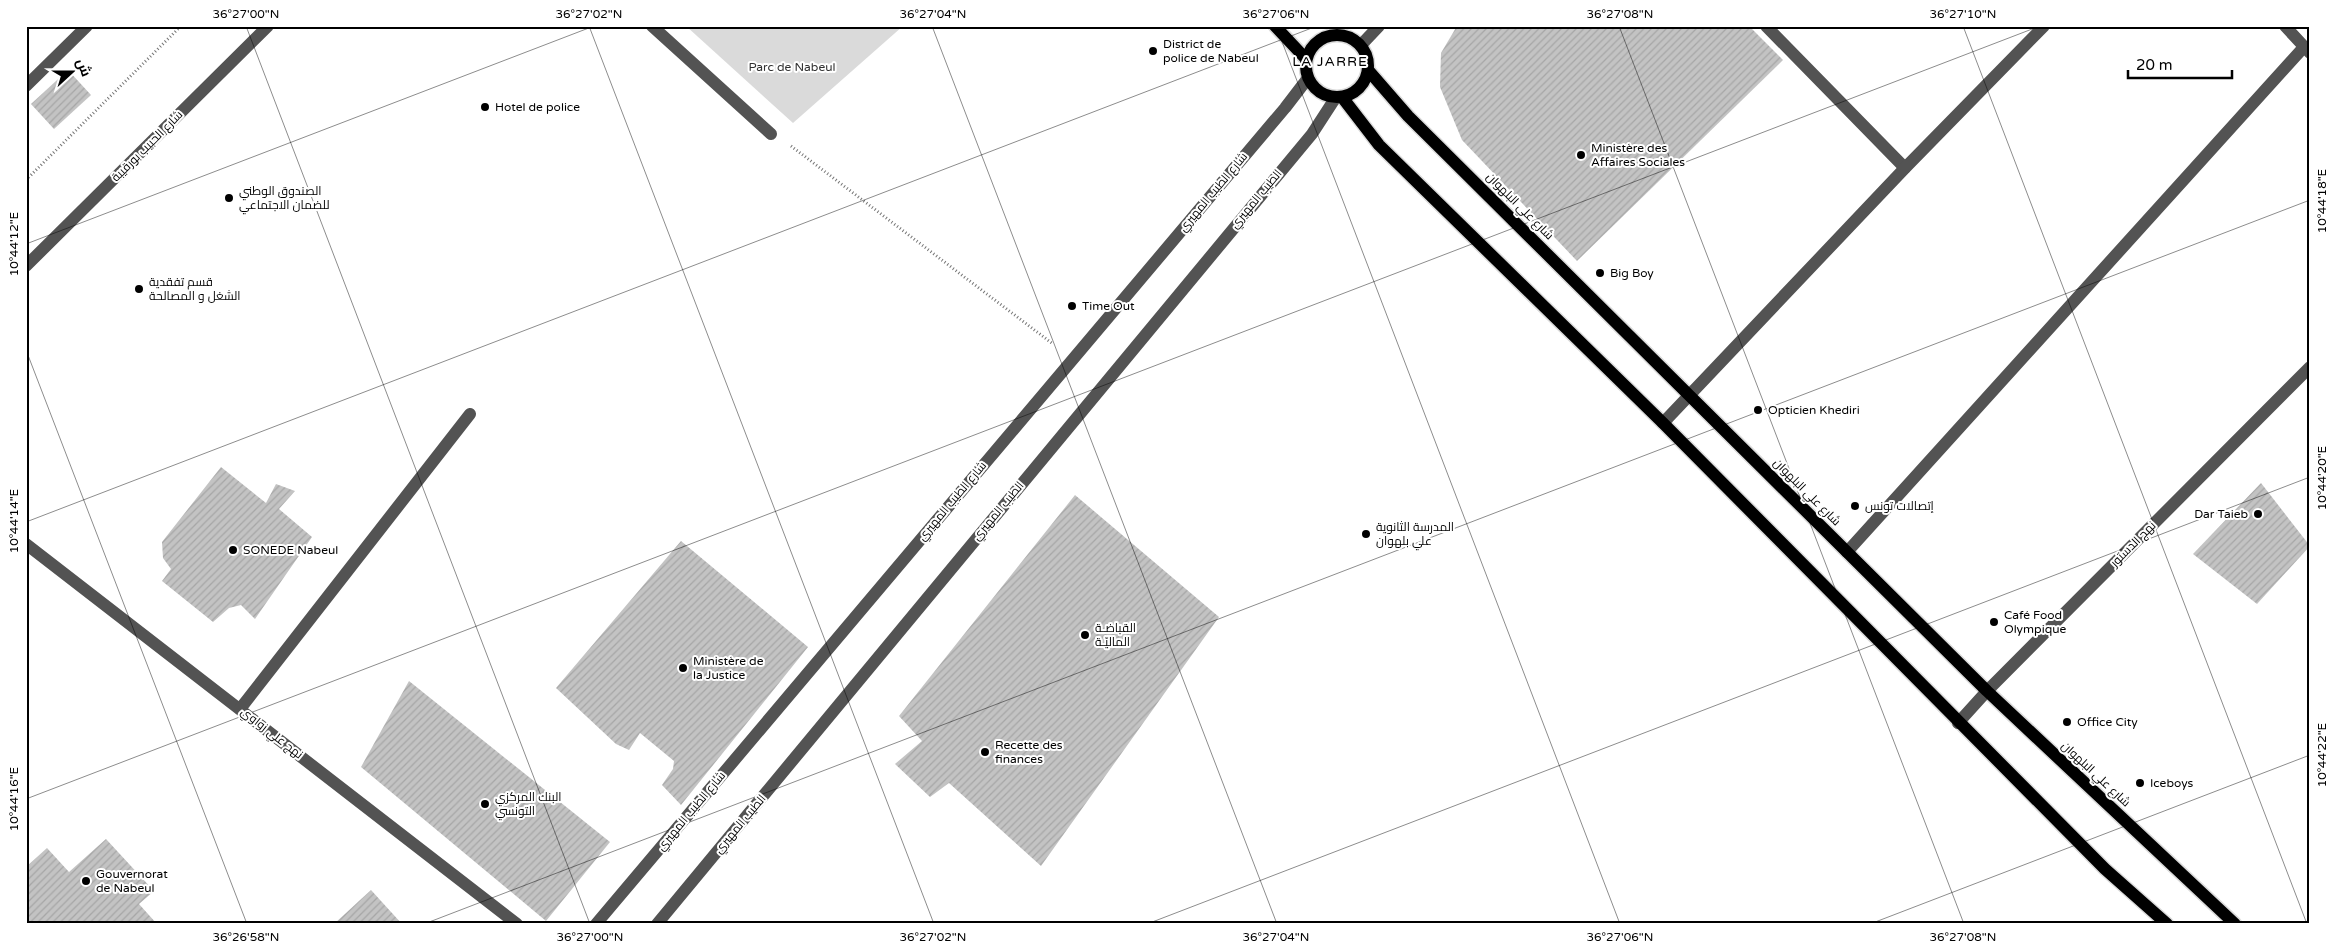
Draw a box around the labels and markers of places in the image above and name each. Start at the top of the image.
place label: District de police de Nabeul [1163,37,1259,65]
marker: District de police de Nabeul [1147,45,1159,57]
place label: Hotel de police [495,100,580,114]
marker: Hotel de police [479,101,491,113]
place label: Ministère des Affaires Sociales [1591,141,1685,169]
marker: Ministère des Affaires Sociales [1575,149,1587,161]
place label: الصندوق الوطني للضمان الاجتماعي [239,184,329,215]
marker: الصندوق الوطني للضمان الاجتماعي [223,192,235,204]
place label: Big Boy [1610,266,1654,280]
marker: Big Boy [1594,267,1606,279]
place label: قسم تفقدية الشغل و المصالحة [149,275,241,303]
marker: قسم تفقدية الشغل و المصالحة [133,283,145,295]
place label: Time Out [1082,299,1135,313]
marker: Time Out [1066,300,1078,312]
place label: Opticien Khediri [1768,403,1860,417]
marker: Opticien Khediri [1752,404,1764,416]
place label: إتصالات تونس [1865,499,1934,513]
marker: إتصالات تونس [1849,500,1861,512]
place label: Dar Taieb [2194,507,2248,521]
marker: Dar Taieb [2252,508,2264,520]
place label: المدرسة الثانوية علي بلهوان [1376,520,1454,551]
marker: المدرسة الثانوية علي بلهوان [1360,528,1372,540]
place label: SONEDE Nabeul [243,543,338,557]
marker: SONEDE Nabeul [227,544,239,556]
place label: Café Food Olympique [2004,608,2067,636]
marker: Café Food Olympique [1988,616,2000,628]
place label: القباضـة الماليّـة [1095,621,1136,649]
marker: القباضـة الماليّـة [1079,629,1091,641]
place label: Ministère de la Justice [693,654,764,682]
marker: Ministère de la Justice [677,662,689,674]
place label: Office City [2077,715,2138,729]
marker: Office City [2061,716,2073,728]
place label: Recette des finances [995,738,1063,766]
marker: Recette des finances [979,746,991,758]
place label: Iceboys [2150,776,2194,790]
marker: Iceboys [2134,777,2146,789]
place label: البنك المركزي التونسي [495,790,562,821]
marker: البنك المركزي التونسي [479,798,491,810]
place label: Gouvernorat de Nabeul [96,867,168,895]
marker: Gouvernorat de Nabeul [80,875,92,887]

